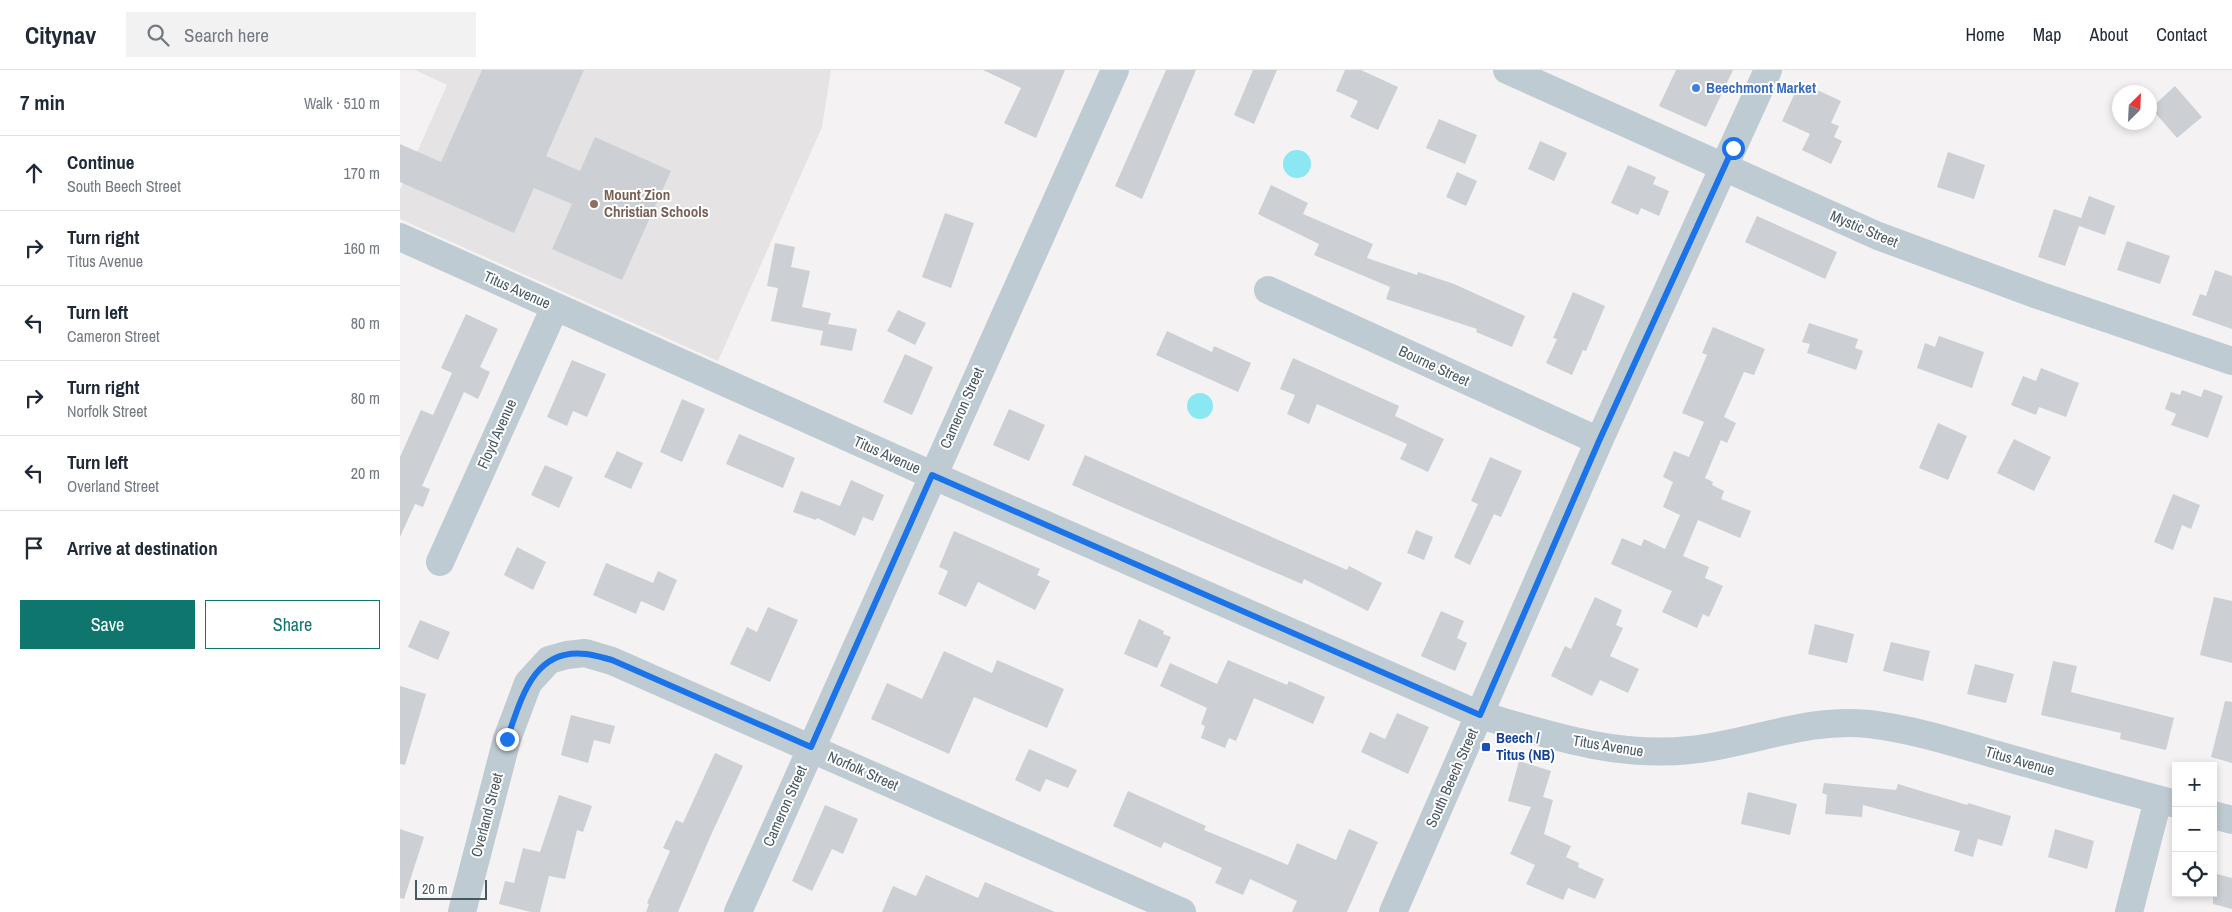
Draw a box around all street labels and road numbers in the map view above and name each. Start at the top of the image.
street label: Mystic Street [1827,205,1902,252]
street label: Titus Avenue [480,265,554,314]
street label: Bourne Street [1395,340,1474,391]
street label: Cameron Street [934,363,989,452]
street label: Floyd Avenue [472,395,521,472]
street label: Titus Avenue [850,430,924,479]
street label: South Beech Street [1420,724,1483,831]
street label: Titus Avenue [1571,730,1645,761]
street label: Titus Avenue [1983,741,2057,780]
street label: Norfolk Street [825,746,902,796]
street label: Cameron Street [757,761,812,850]
street label: Overland Street [465,770,508,859]

